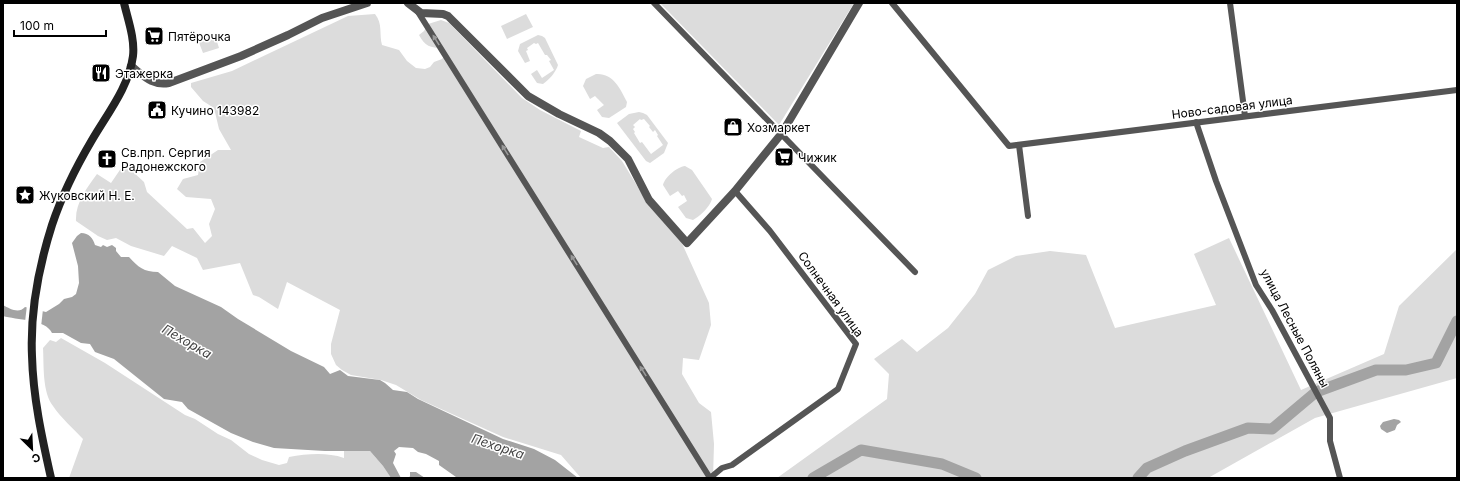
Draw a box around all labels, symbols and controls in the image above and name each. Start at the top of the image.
scale bar [14,12,106,38]
text: 100 m [20,18,54,33]
supermarket icon: Пятёрочка [143,25,165,47]
place label: Пятёрочка [168,29,231,44]
one-way arrow [432,35,440,45]
restaurant icon: Этажерка [90,62,112,84]
place label: Этажерка [115,66,173,81]
street label: Ново-садовая улица [1171,92,1293,122]
public building icon: Кучино 143982 [146,99,168,121]
place label: Кучино 143982 [171,103,259,118]
shop icon: Хозмаркет [722,116,744,138]
place label: Хозмаркет [747,120,811,135]
one-way arrow [501,144,508,156]
place label: Св.прп. Сергия Радонежского [121,145,211,174]
supermarket icon: Чижик [773,146,795,168]
church icon: Св.прп. Сергия Радонежского [96,148,118,170]
place label: Чижик [798,150,837,165]
place icon: Жуковский Н. Е. [14,184,36,206]
place label: Жуковский Н. Е. [39,188,135,203]
street label: Солнечная улица [795,248,867,340]
one-way arrow [570,254,577,266]
street label: улица Лесные Поляны [1257,266,1333,390]
water label: Пехорка [159,320,215,362]
one-way arrow [639,365,646,377]
north arrow [12,429,52,469]
water label: Пехорка [470,430,526,462]
text: С [30,450,43,466]

